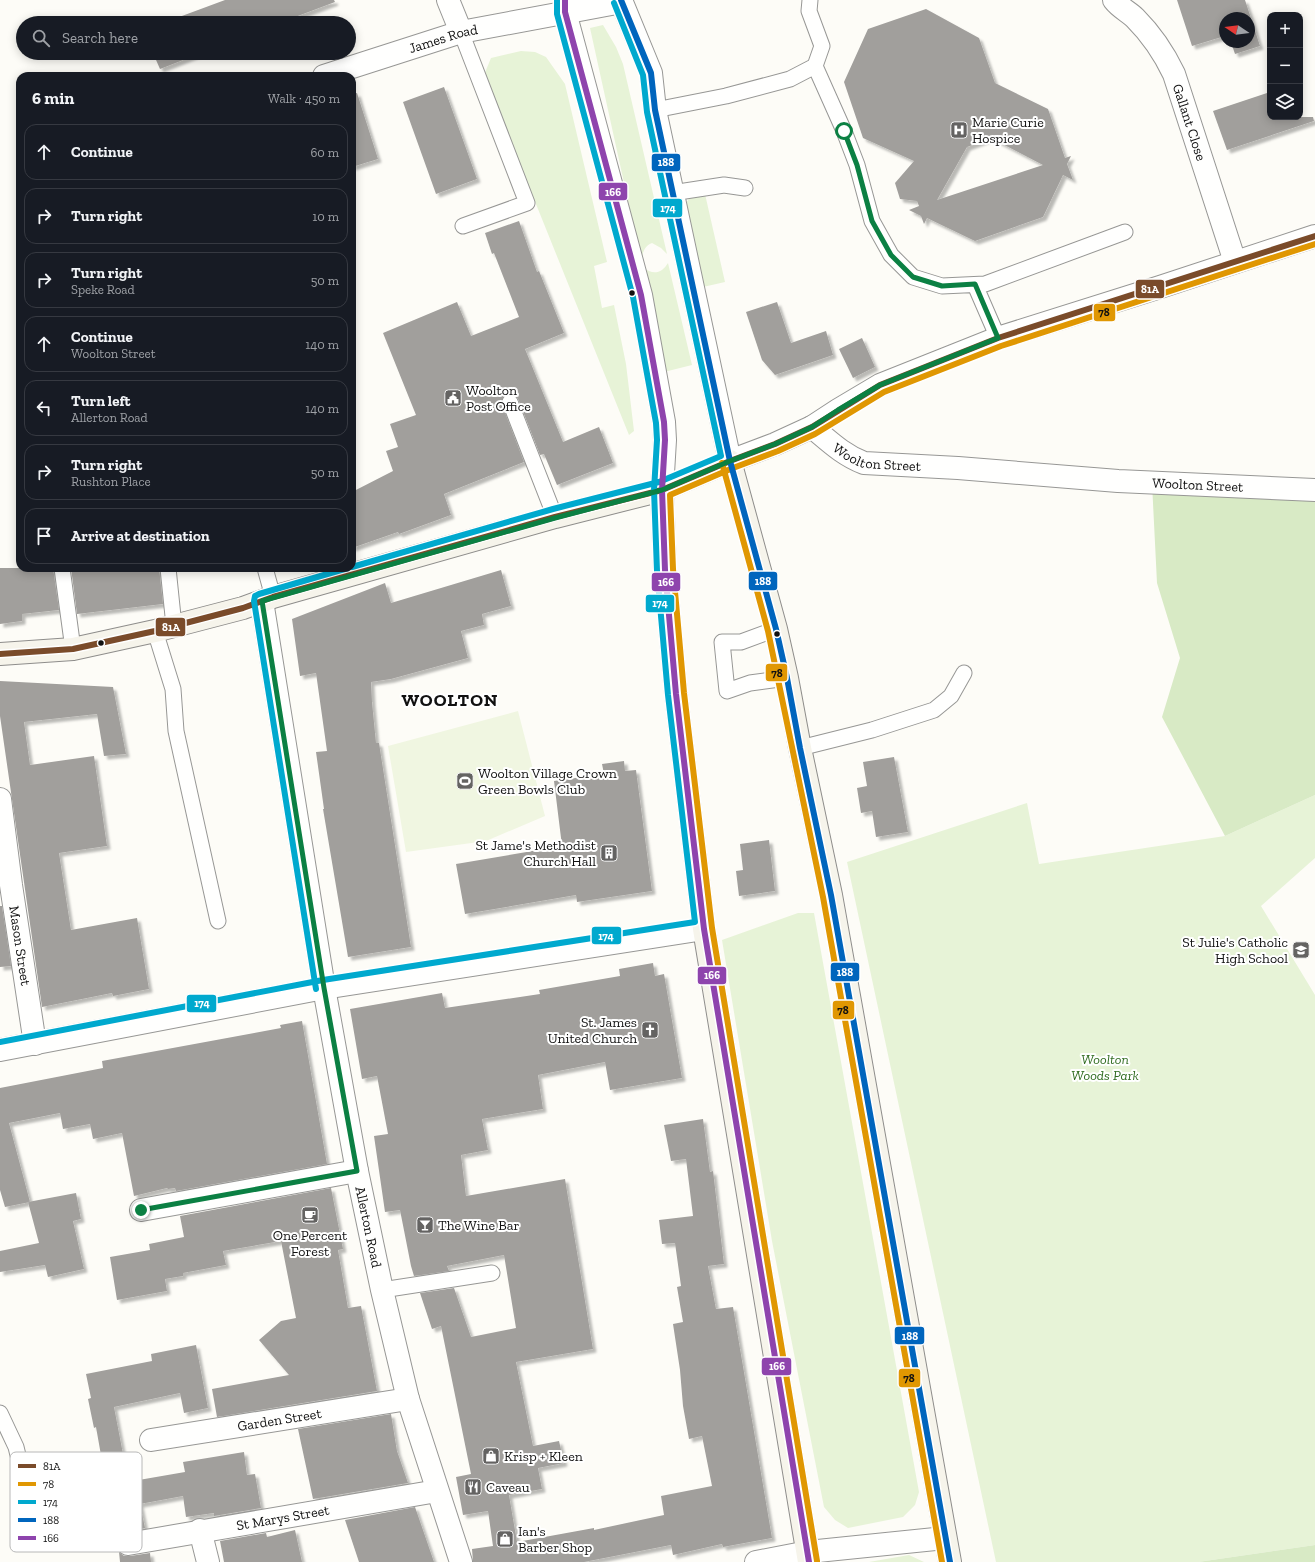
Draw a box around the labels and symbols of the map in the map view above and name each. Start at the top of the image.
north arrow [1219,12,1255,48]
street label: James Road [407,21,479,57]
street label: Gallant Close [1169,82,1210,163]
place label: Marie Curie Hospice [972,114,1044,147]
hospital icon: Marie Curie Hospice [949,120,969,140]
route start [835,122,853,140]
line badge: 188 [651,153,681,172]
text: 188 [658,156,674,169]
line badge: 166 [598,182,628,201]
text: 166 [605,186,621,199]
line badge: 174 [652,198,683,218]
text: 174 [660,202,677,215]
line badge: 81A [1135,279,1165,299]
text: 81A [1141,283,1159,296]
unlabelled marker [627,288,637,298]
line badge: 78 [1093,303,1116,322]
text: 78 [1098,306,1110,319]
place label: Woolton Post Office [466,382,531,415]
public building icon: Woolton Post Office [443,388,463,408]
street label: Woolton Street [829,439,922,475]
street label: Woolton Street [1152,475,1244,496]
line badge: 188 [748,571,778,591]
line badge: 166 [651,572,681,592]
text: 188 [755,575,771,588]
text: 166 [658,576,674,589]
line badge: 174 [645,594,675,613]
text: 174 [652,597,669,610]
line badge: 81A [155,617,186,637]
text: 81A [162,621,180,634]
unlabelled marker [772,629,782,639]
unlabelled marker [96,638,106,648]
line badge: 78 [765,663,788,682]
text: 78 [771,667,783,680]
district label: WOOLTON [402,689,498,711]
place label: Woolton Village Crown Green Bowls Club [478,765,617,798]
sports icon: Woolton Village Crown Green Bowls Club [455,771,475,791]
place label: St Jame's Methodist Church Hall [475,837,597,870]
building icon: St Jame's Methodist Church Hall [599,843,619,863]
street label: Mason Street [5,905,34,988]
line badge: 174 [591,926,622,945]
text: 174 [598,930,615,943]
place label: St Julie's Catholic High School [1182,934,1288,967]
school or university icon: St Julie's Catholic High School [1291,940,1311,960]
line badge: 188 [830,962,860,982]
line badge: 166 [697,966,727,985]
text: 188 [837,966,853,979]
text: 166 [704,969,720,982]
line badge: 174 [186,994,217,1013]
text: 174 [194,997,211,1010]
line badge: 78 [832,1000,855,1020]
text: 78 [837,1004,849,1017]
place label: St. James United Church [548,1014,637,1047]
church icon: St. James United Church [640,1020,660,1040]
park label: Woolton Woods Park [1071,1051,1139,1084]
street label: Allerton Road [351,1185,385,1270]
route end [132,1201,150,1219]
cafe icon: One Percent Forest [300,1205,320,1225]
bar icon: The Wine Bar [415,1215,435,1235]
place label: The Wine Bar [438,1217,520,1234]
place label: One Percent Forest [273,1227,348,1260]
line badge: 188 [894,1326,925,1345]
text: 188 [902,1330,918,1343]
line badge: 166 [761,1357,792,1376]
text: 166 [769,1360,785,1373]
line badge: 78 [898,1368,921,1388]
text: 78 [903,1372,915,1385]
street label: Garden Street [236,1405,323,1435]
shop icon: Krisp + Kleen [481,1446,501,1466]
place label: Krisp + Kleen [504,1448,583,1465]
legend [10,1452,142,1552]
text: 81A [43,1460,61,1473]
restaurant icon: Caveau [463,1477,483,1497]
text: 78 [43,1478,54,1491]
place label: Caveau [486,1479,530,1496]
text: 174 [43,1496,58,1509]
street label: St Marys Street [235,1501,331,1534]
text: 188 [43,1514,59,1527]
place label: Ian's Barber Shop [518,1523,592,1556]
shop icon: Ian's Barber Shop [495,1529,515,1549]
text: 166 [43,1532,59,1545]

